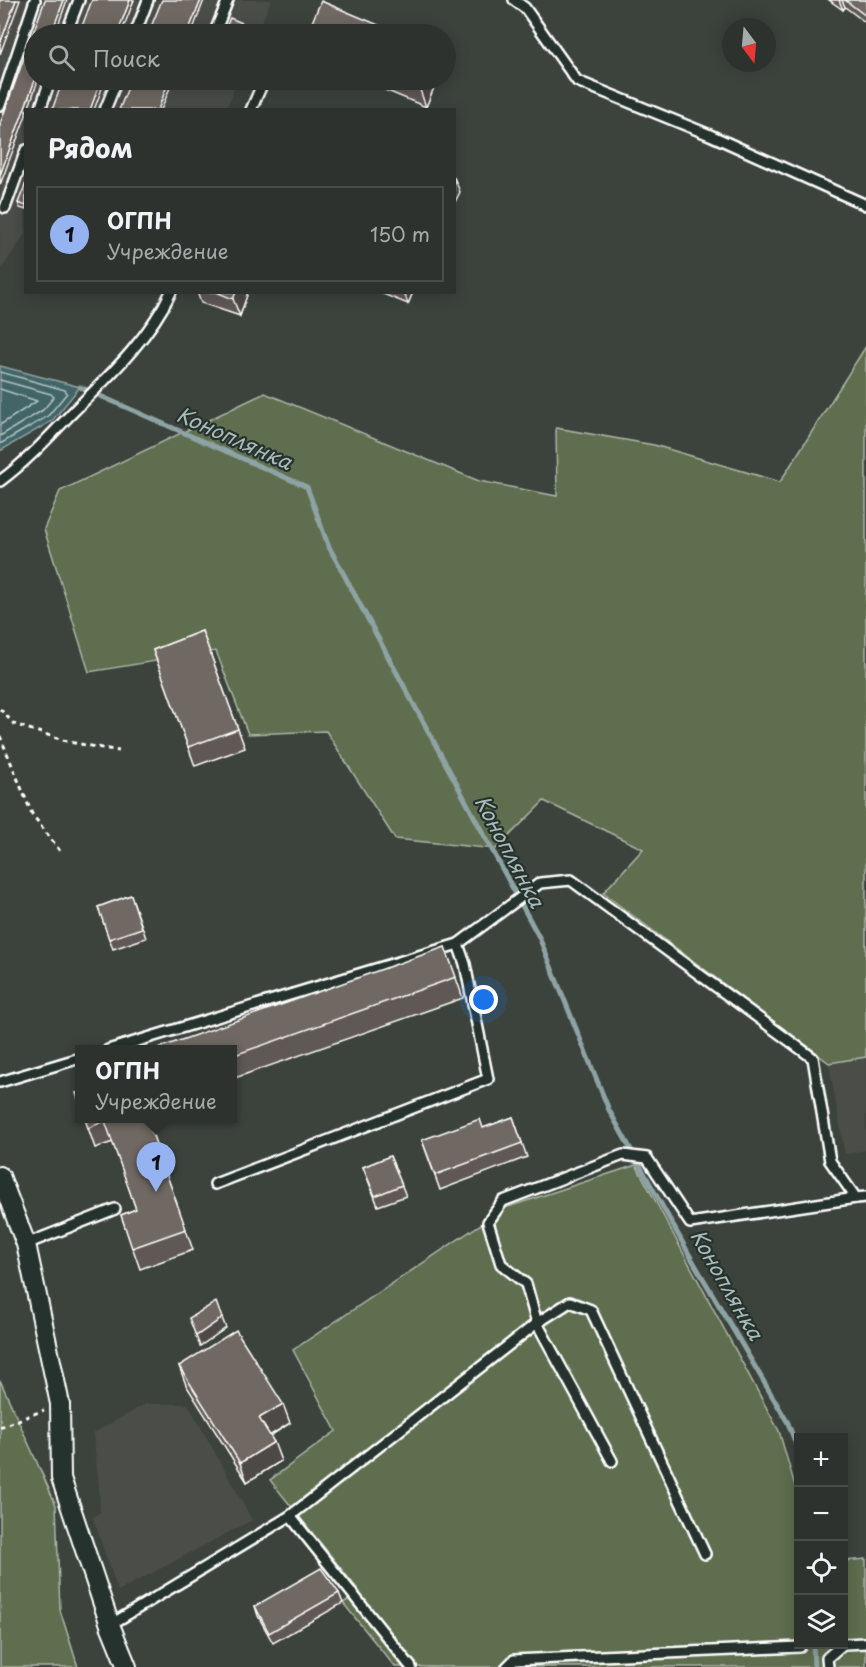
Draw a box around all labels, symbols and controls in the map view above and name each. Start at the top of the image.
north arrow [722,18,776,72]
search box [24,24,456,90]
icon: search [45,41,78,74]
text: Поиск [93,41,160,74]
text: Рядом [48,128,133,167]
text: ОГПН [107,203,172,236]
text: 1 [65,219,74,249]
text: 150 m [370,219,430,249]
text: Учреждение [107,236,228,266]
water label: Коноплянка [172,397,299,477]
water label: Коноплянка [468,789,555,914]
your location [469,985,498,1014]
popup [75,1045,237,1123]
text: ОГПН [95,1053,160,1086]
text: Учреждение [95,1086,217,1116]
pin: 1 [136,1142,176,1192]
water label: Коноплянка [683,1223,773,1346]
map controls [794,1433,848,1649]
button: + [794,1433,848,1487]
button: − [794,1487,848,1541]
button: locate [794,1541,848,1595]
button: layers [794,1595,848,1649]

